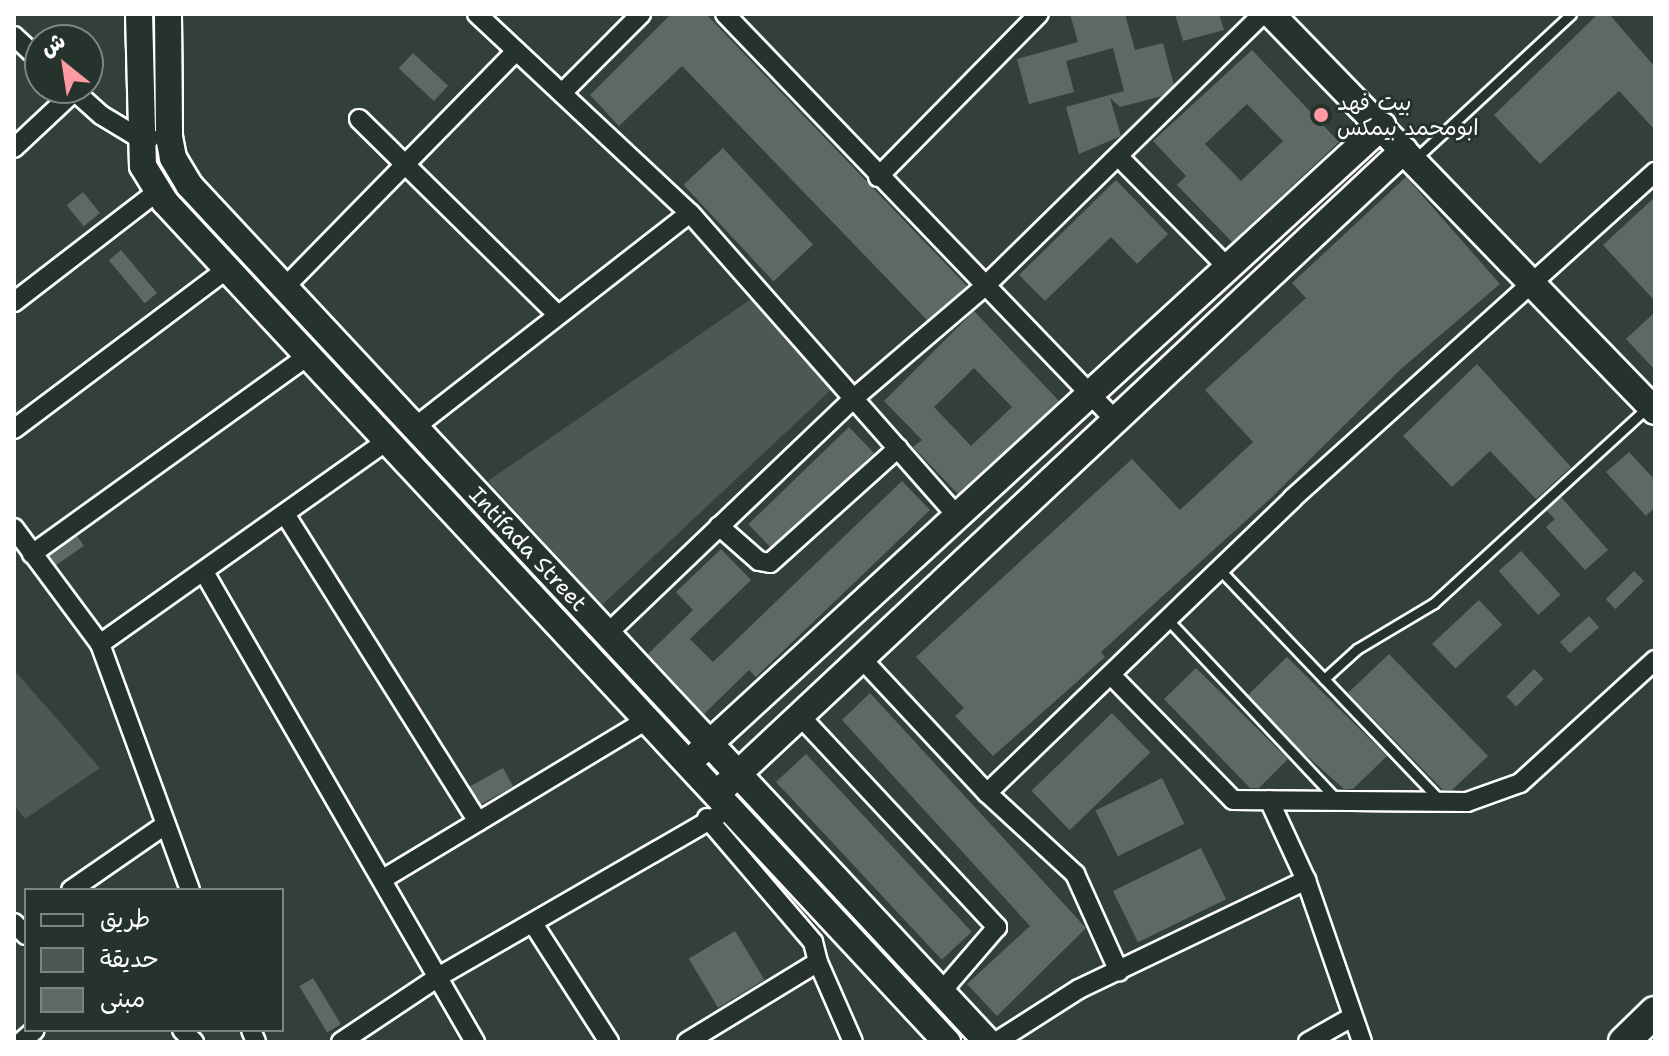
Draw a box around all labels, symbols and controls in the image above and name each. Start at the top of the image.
north arrow [24,24,104,104]
text: ش [35,26,70,63]
place label: بيت فهد ابومحمد بيمكس [1337,89,1479,140]
marker: بيت فهد ابومحمد بيمكس [1312,106,1330,124]
street label: Intifada Street [464,481,592,617]
legend [24,888,284,1032]
text: طريق [100,903,150,935]
text: حديقة [100,943,159,975]
text: مبنى [100,983,145,1015]

